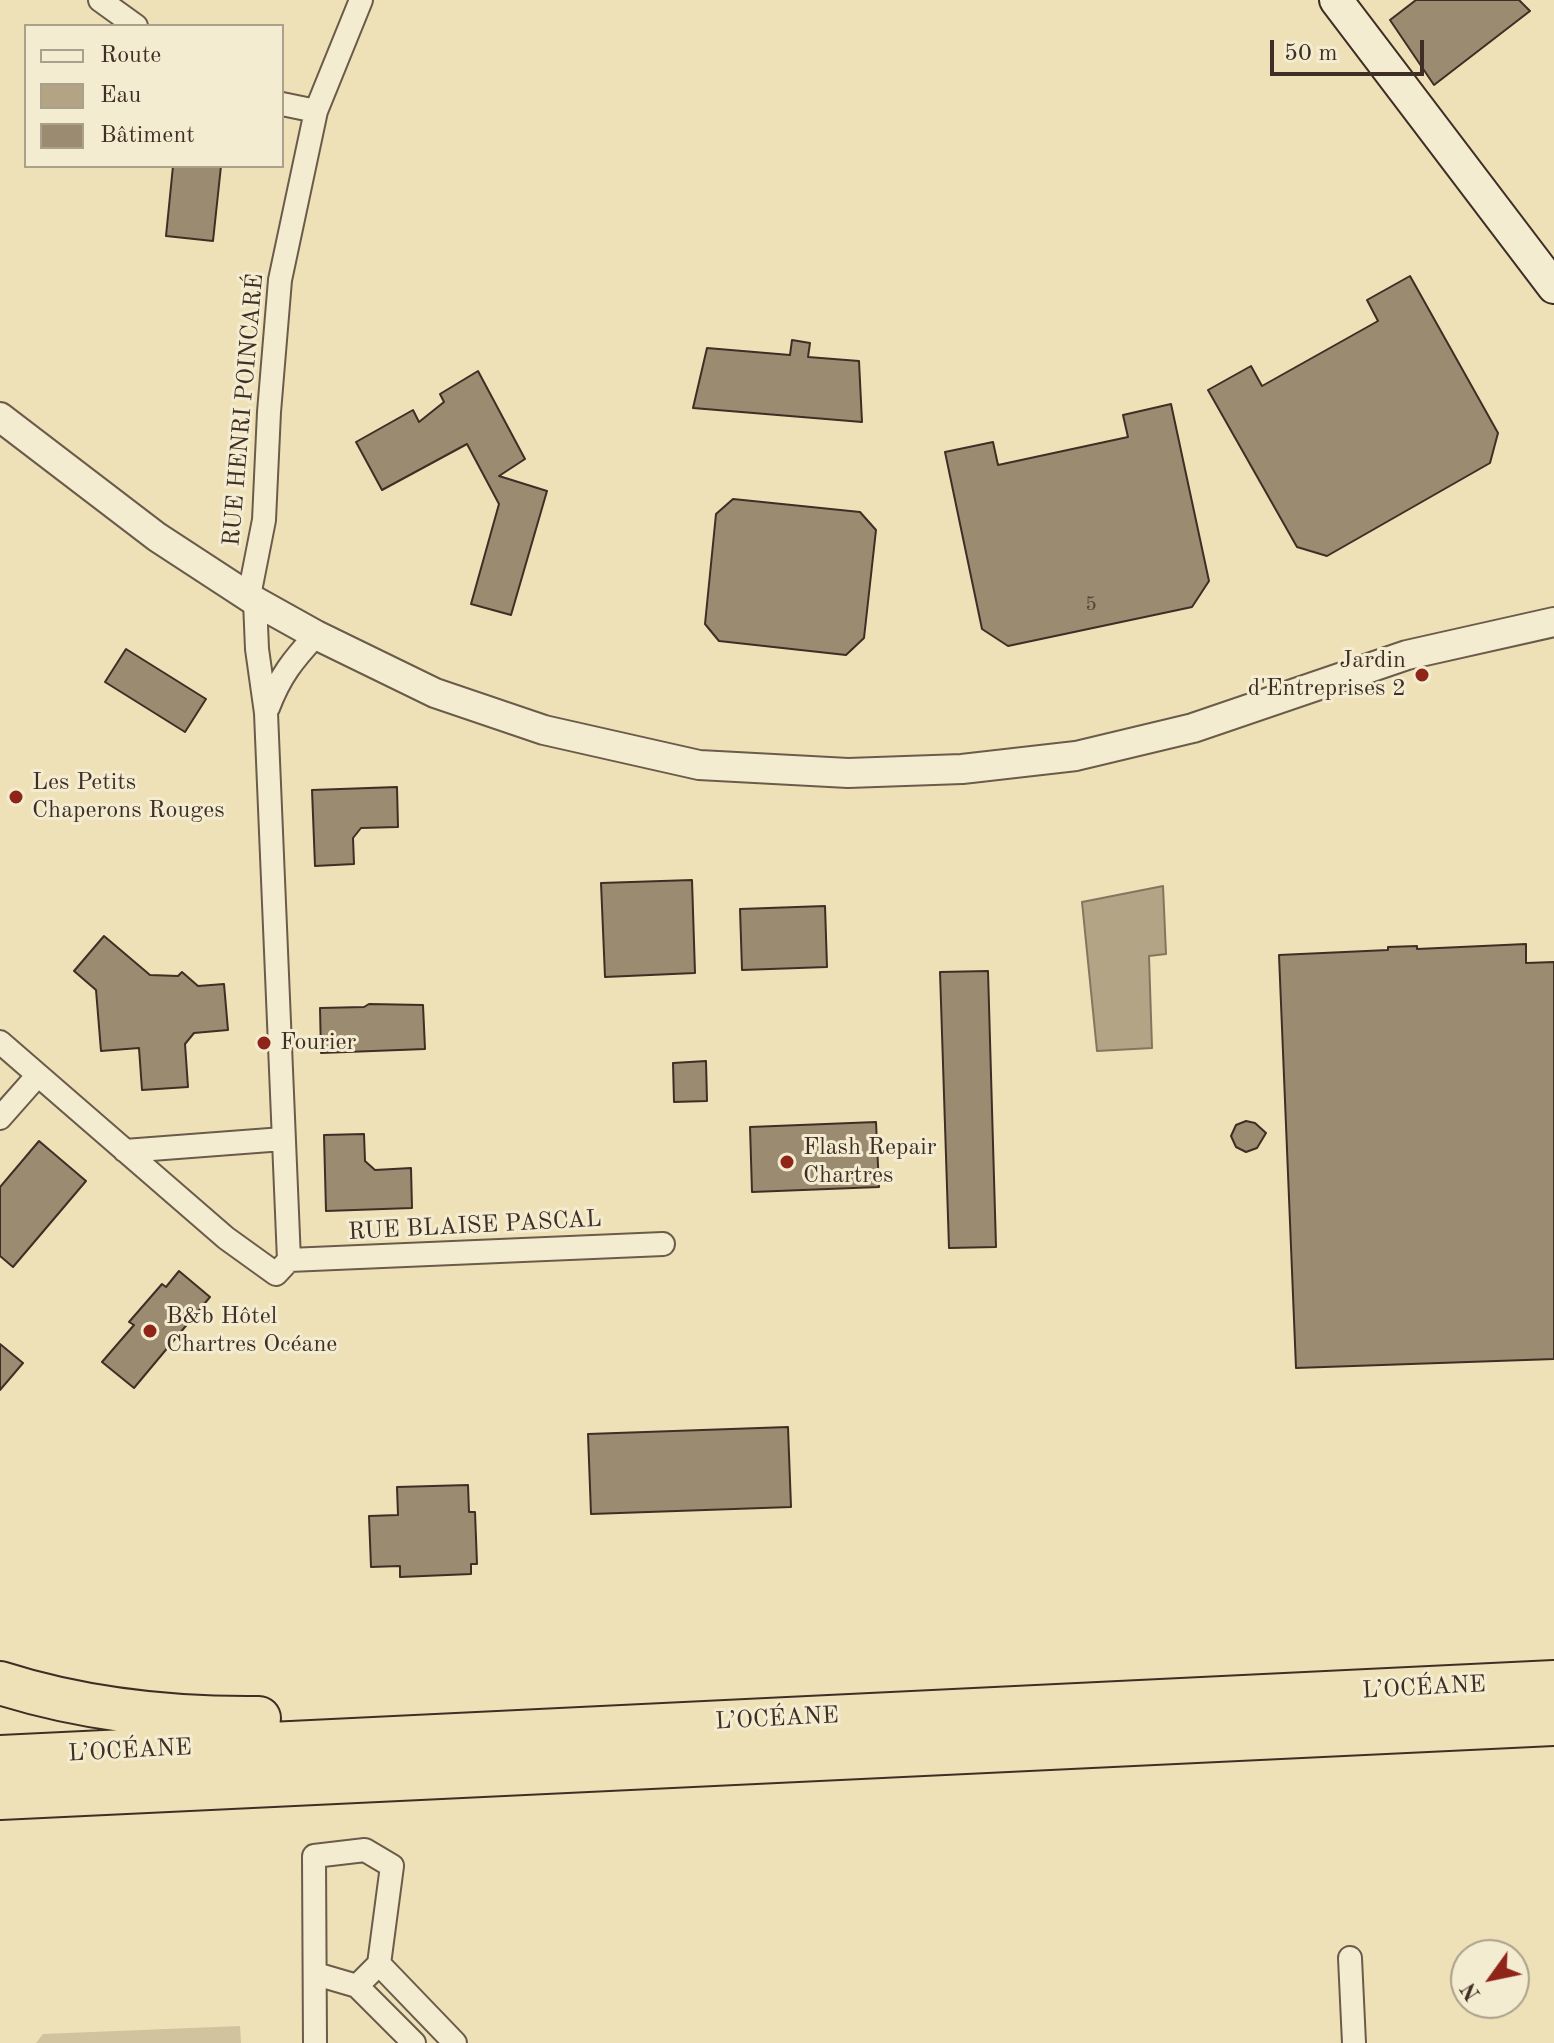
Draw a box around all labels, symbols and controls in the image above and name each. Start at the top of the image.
legend [24,24,284,168]
scale bar [1274,24,1428,74]
text: 50 m [1284,42,1338,66]
text: Route [100,44,161,68]
text: Eau [100,84,141,108]
text: Bâtiment [100,124,195,148]
street label: RUE HENRI POINCARÉ [218,272,270,548]
house number: 5 [1085,593,1097,617]
place label: Jardin d'Entreprises 2 [1248,647,1406,703]
marker: Jardin d'Entreprises 2 [1413,666,1431,684]
place label: Les Petits Chaperons Rouges [32,769,225,825]
marker: Les Petits Chaperons Rouges [7,788,25,806]
place label: Fourier [280,1029,356,1057]
marker: Fourier [255,1034,273,1052]
place label: Flash Repair Chartres [803,1134,937,1190]
marker: Flash Repair Chartres [778,1153,796,1171]
street label: RUE BLAISE PASCAL [347,1205,603,1247]
place label: B&b Hôtel Chartres Océane [166,1303,337,1359]
marker: B&b Hôtel Chartres Océane [141,1322,159,1340]
street label: L’OCÉANE [1361,1670,1487,1706]
street label: L’OCÉANE [714,1701,840,1737]
street label: L’OCÉANE [67,1733,193,1769]
north arrow [1450,1939,1530,2019]
text: N [1458,1978,1485,2004]

